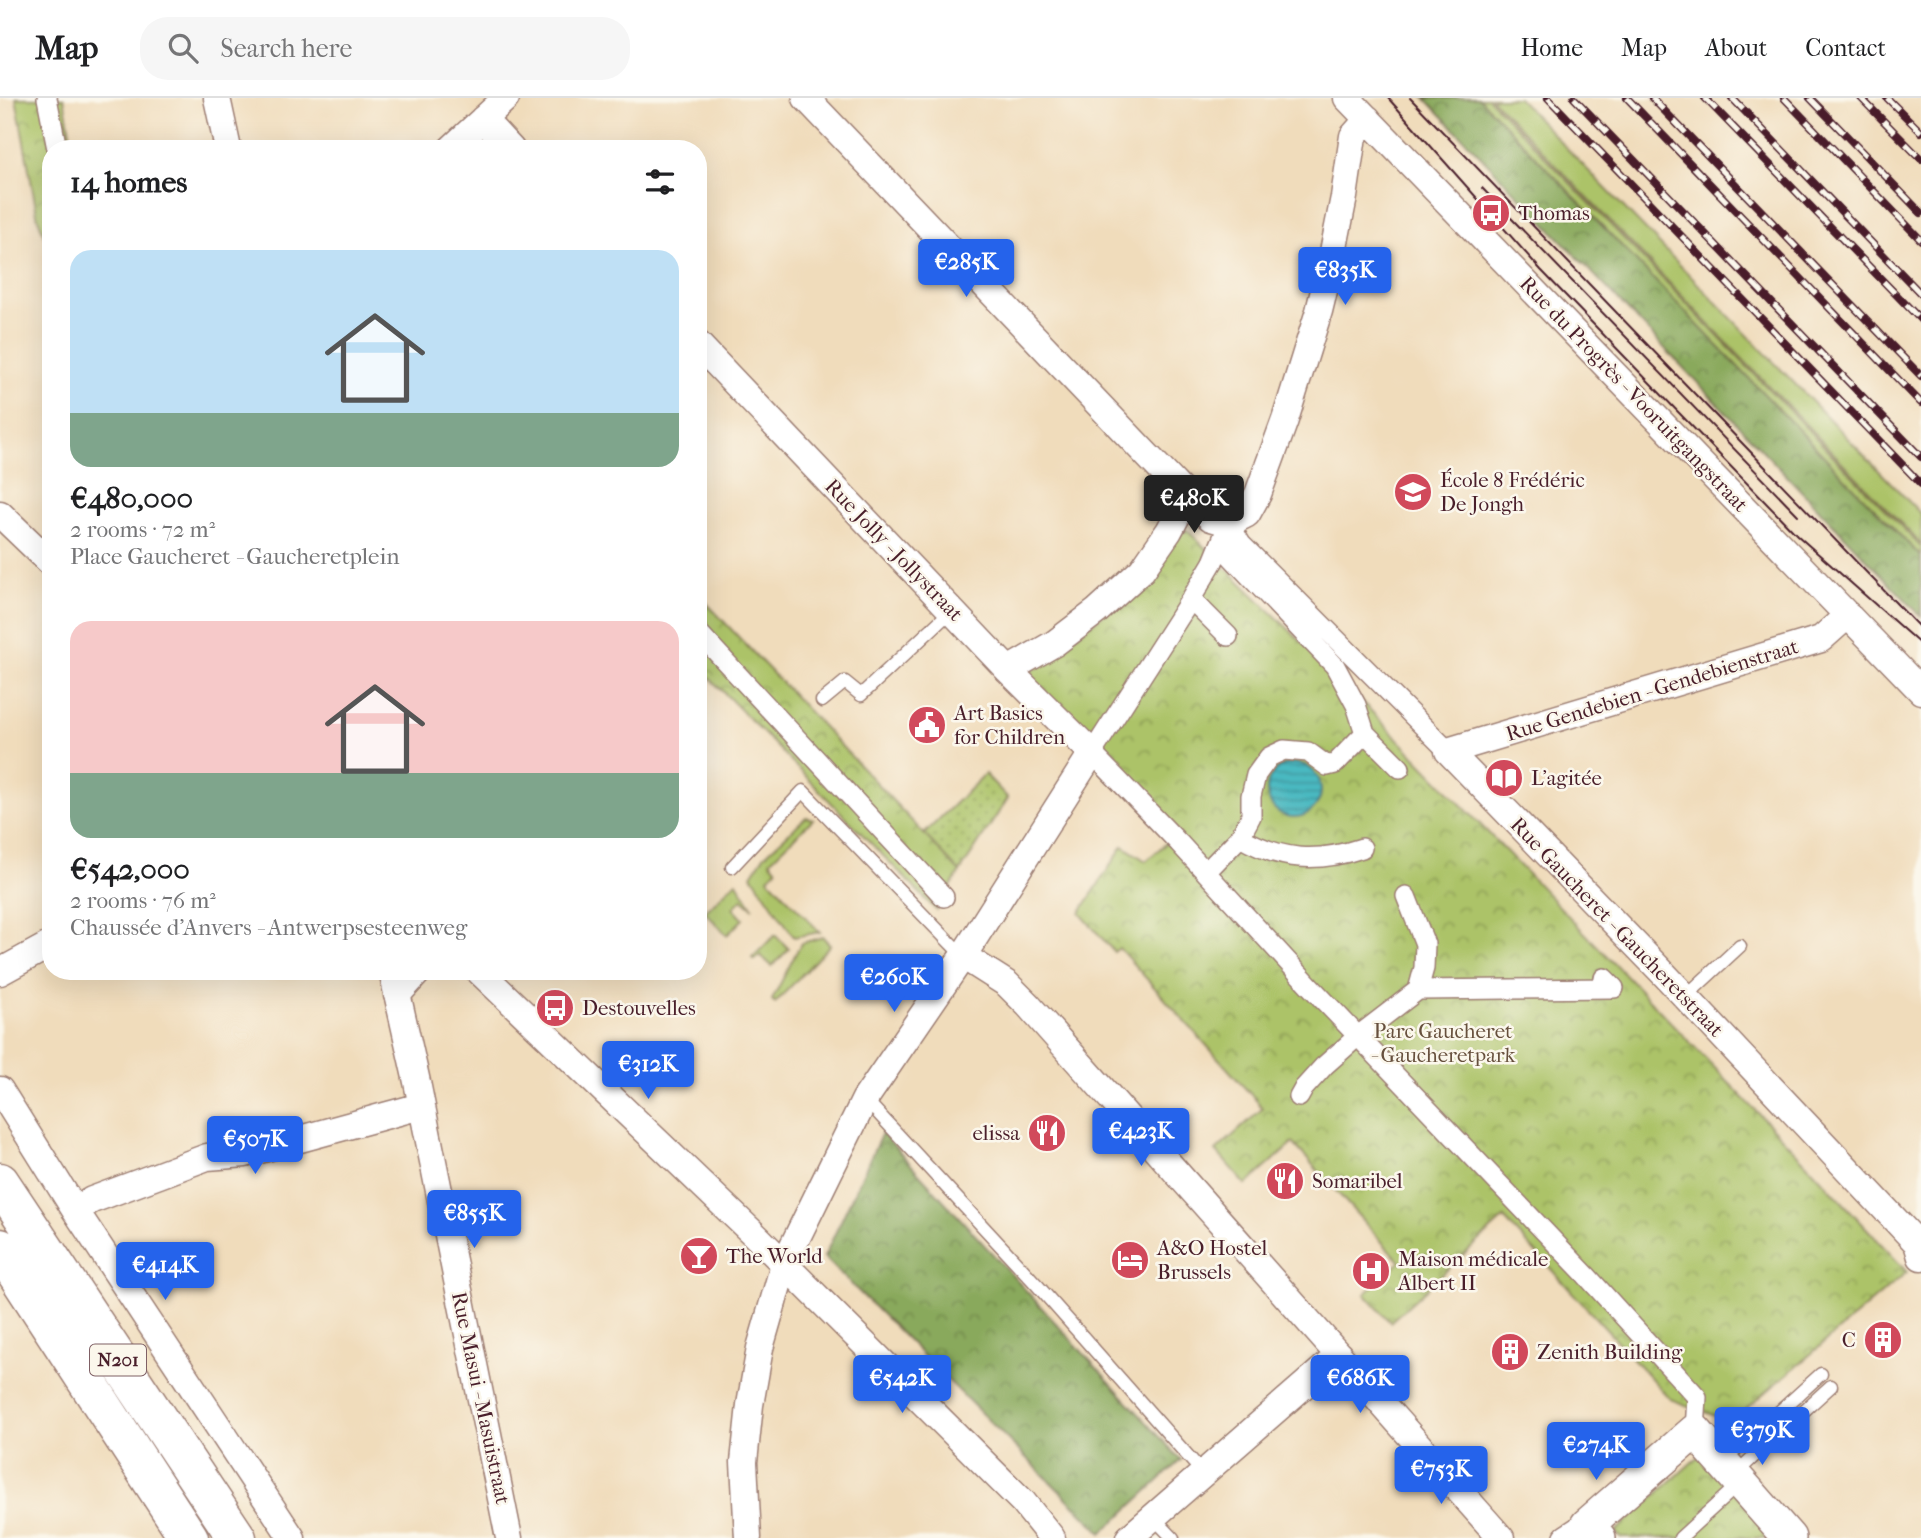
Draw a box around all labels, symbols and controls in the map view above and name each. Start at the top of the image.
search box [140,17,630,80]
text: Map [35,29,98,68]
icon: search [164,29,202,67]
text: Search here [220,33,352,64]
text: Home [1521,34,1583,62]
text: Map [1621,34,1667,62]
text: About [1705,34,1767,62]
text: Contact [1805,34,1886,62]
icon: filters [641,163,679,201]
text: 14 homes [70,165,187,200]
bus stop icon: Thomas [1470,192,1512,234]
place label: Thomas [1518,201,1590,225]
pin: €285K [917,240,1015,299]
text: €285K [934,248,998,275]
pin: €835K [1296,248,1394,307]
text: €835K [1314,256,1376,283]
street label: Rue du Progrès - Vooruitgangstraat [1515,271,1753,517]
icon: home [312,295,438,421]
place label: École 8 Frédéric De Jongh [1440,468,1585,516]
school or university icon: École 8 Frédéric De Jongh [1392,471,1434,513]
street label: Rue Jolly - Jollystraat [820,474,968,626]
pin: €480K [1145,476,1243,535]
text: €480,000 [70,481,193,516]
text: €480K [1160,484,1228,511]
text: 2 rooms · 72 m² [70,516,215,543]
text: Place Gaucheret - Gaucheretplein [70,543,400,570]
street label: Rue Gendebien - Gendebienstraat [1503,634,1802,746]
icon: home [312,666,438,792]
place label: Art Basics for Children [953,701,1065,749]
public building icon: Art Basics for Children [906,704,948,746]
library icon: L'agitée [1483,757,1525,799]
place label: L'agitée [1531,766,1602,790]
street label: Rue Gaucheret - Gaucheretstraat [1506,812,1729,1042]
text: €542,000 [70,852,190,887]
text: 2 rooms · 76 m² [70,887,216,914]
text: Chaussée d'Anvers - Antwerpsesteenweg [70,914,467,941]
pin: €260K [845,954,943,1014]
text: €260K [860,963,928,990]
bus stop icon: Destouvelles [534,987,576,1029]
place label: Destouvelles [582,996,696,1020]
park label: Parc Gaucheret - Gaucheretpark [1371,1019,1516,1067]
pin: €312K [599,1042,697,1101]
text: €312K [618,1050,678,1077]
pin: €423K [1092,1108,1190,1168]
restaurant icon: elissa [1026,1112,1068,1154]
pin: €507K [206,1116,304,1176]
text: €423K [1108,1117,1174,1144]
place label: elissa [972,1121,1020,1145]
text: €507K [223,1125,287,1152]
restaurant icon: Somaribel [1264,1160,1306,1202]
place label: Somaribel [1312,1169,1403,1193]
pin: €855K [425,1190,523,1250]
text: €855K [443,1199,505,1226]
bar icon: The World [678,1235,720,1277]
place label: A&O Hostel Brussels [1156,1236,1268,1284]
hotel icon: A&O Hostel Brussels [1109,1239,1151,1281]
pin: €414K [116,1242,214,1302]
place label: The World [726,1244,823,1268]
place label: Maison médicale Albert II [1397,1247,1548,1295]
hospital icon: Maison médicale Albert II [1350,1250,1392,1292]
text: €414K [132,1251,198,1278]
street label: Rue Masui - Masuistraat [447,1290,515,1507]
building icon: C [1862,1319,1904,1361]
place label: C [1842,1328,1856,1352]
building icon: Zenith Building [1489,1331,1531,1373]
place label: Zenith Building [1537,1340,1683,1364]
road number: N201 [90,1344,146,1376]
pin: €542K [853,1356,951,1415]
pin: €686K [1311,1356,1409,1415]
text: €542K [869,1364,935,1391]
text: €686K [1327,1364,1393,1391]
pin: €379K [1713,1408,1811,1467]
text: €379K [1731,1416,1793,1443]
pin: €274K [1547,1422,1645,1482]
text: €274K [1563,1431,1629,1458]
pin: €753K [1392,1446,1490,1506]
text: €753K [1411,1455,1471,1482]

